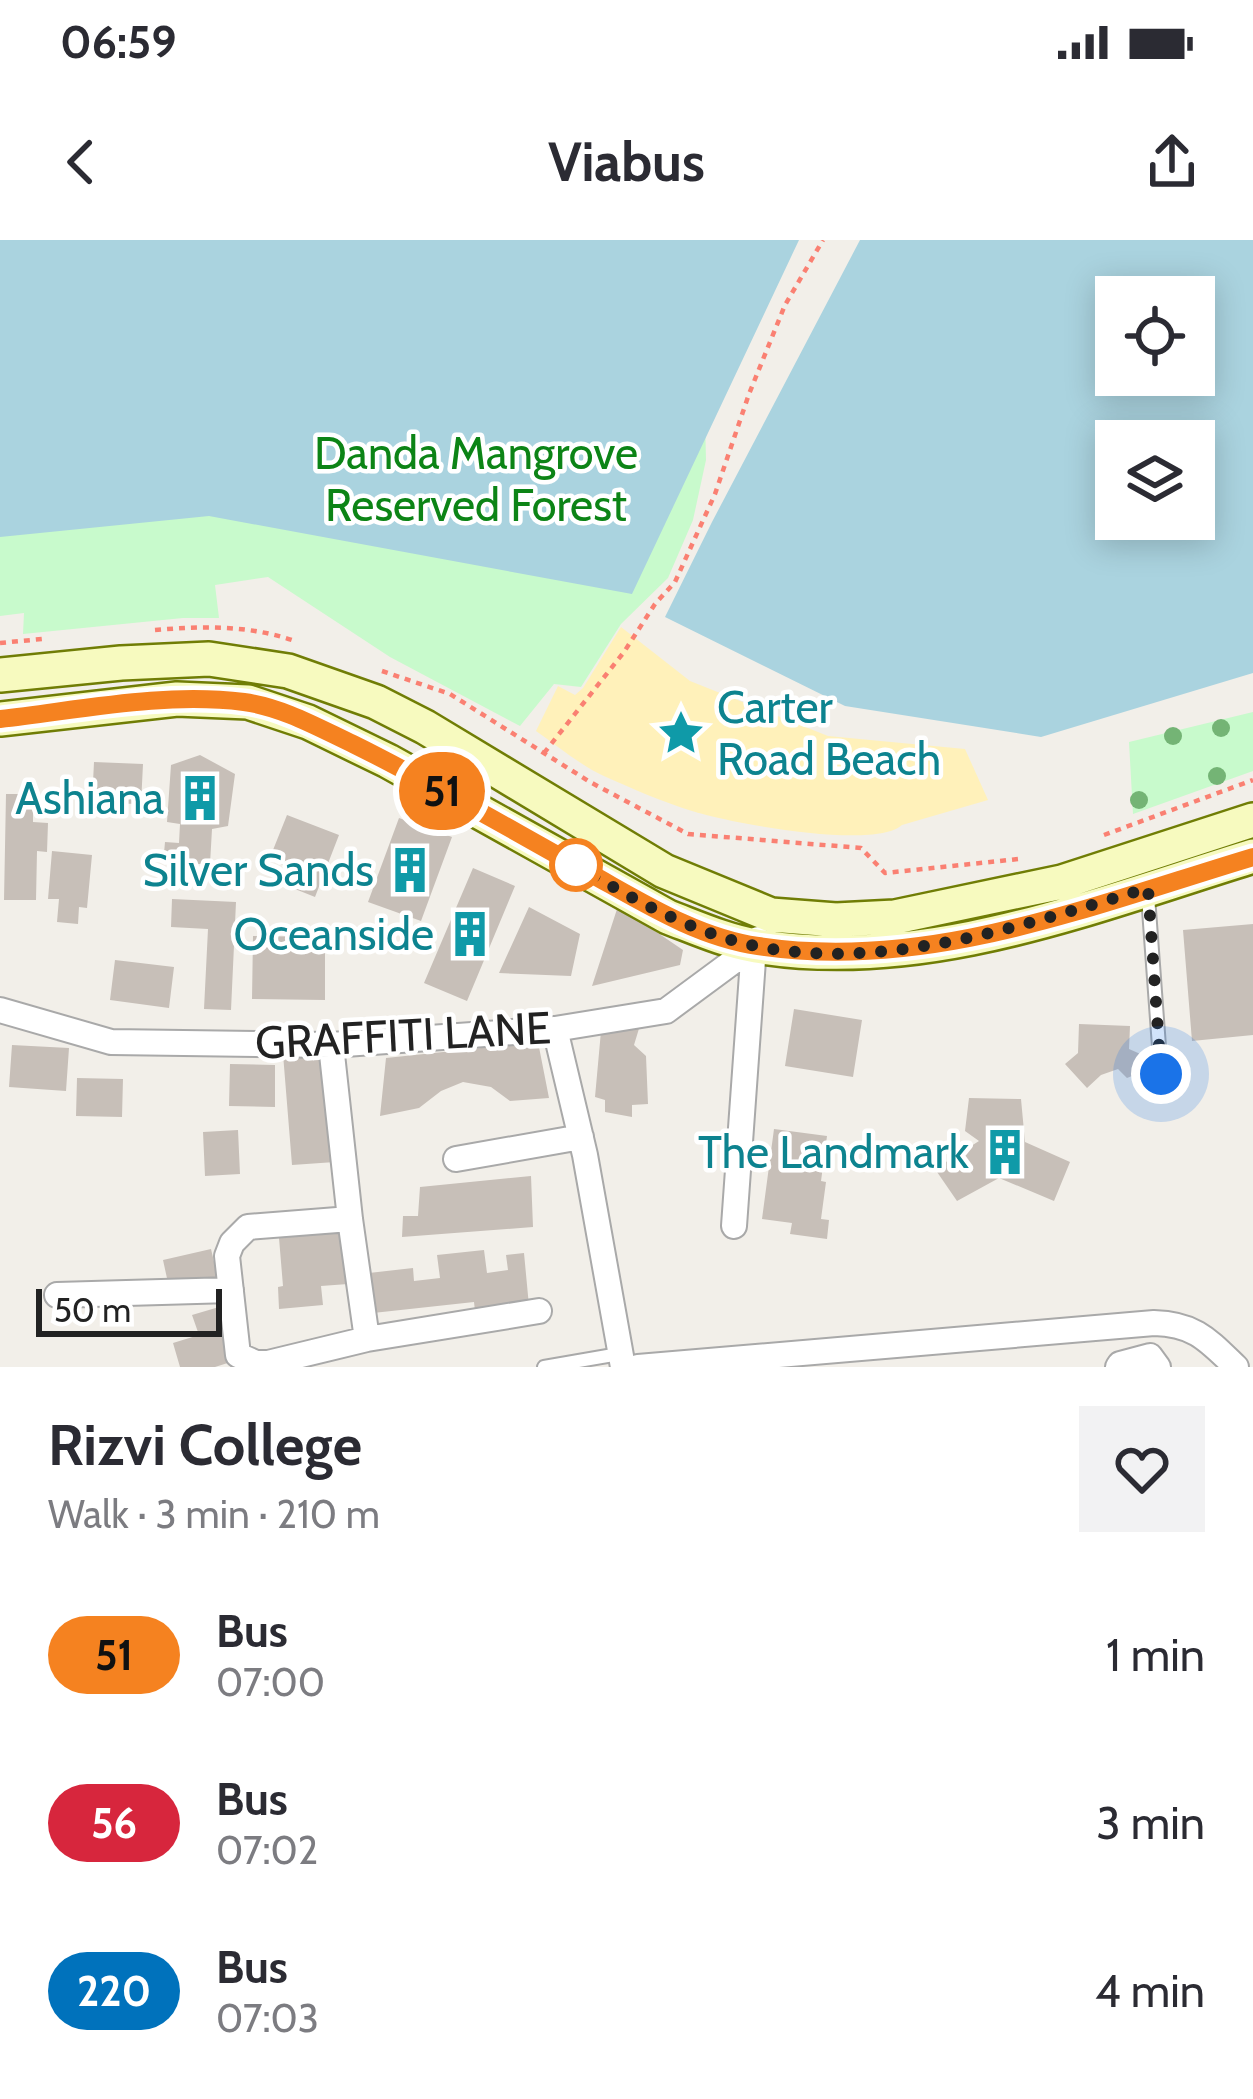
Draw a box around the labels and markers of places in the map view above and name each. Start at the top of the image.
place label: Carter Road Beach [717,680,941,786]
place icon: Carter Road Beach [656,708,706,758]
place label: Ashiana [15,771,164,825]
building icon: Ashiana [175,773,225,823]
unlabelled marker [551,840,601,890]
place label: Silver Sands [142,843,374,897]
building icon: Silver Sands [385,845,435,895]
place label: Oceanside [234,907,434,961]
building icon: Oceanside [445,909,495,959]
place label: The Landmark [698,1125,970,1179]
building icon: The Landmark [980,1127,1030,1177]

